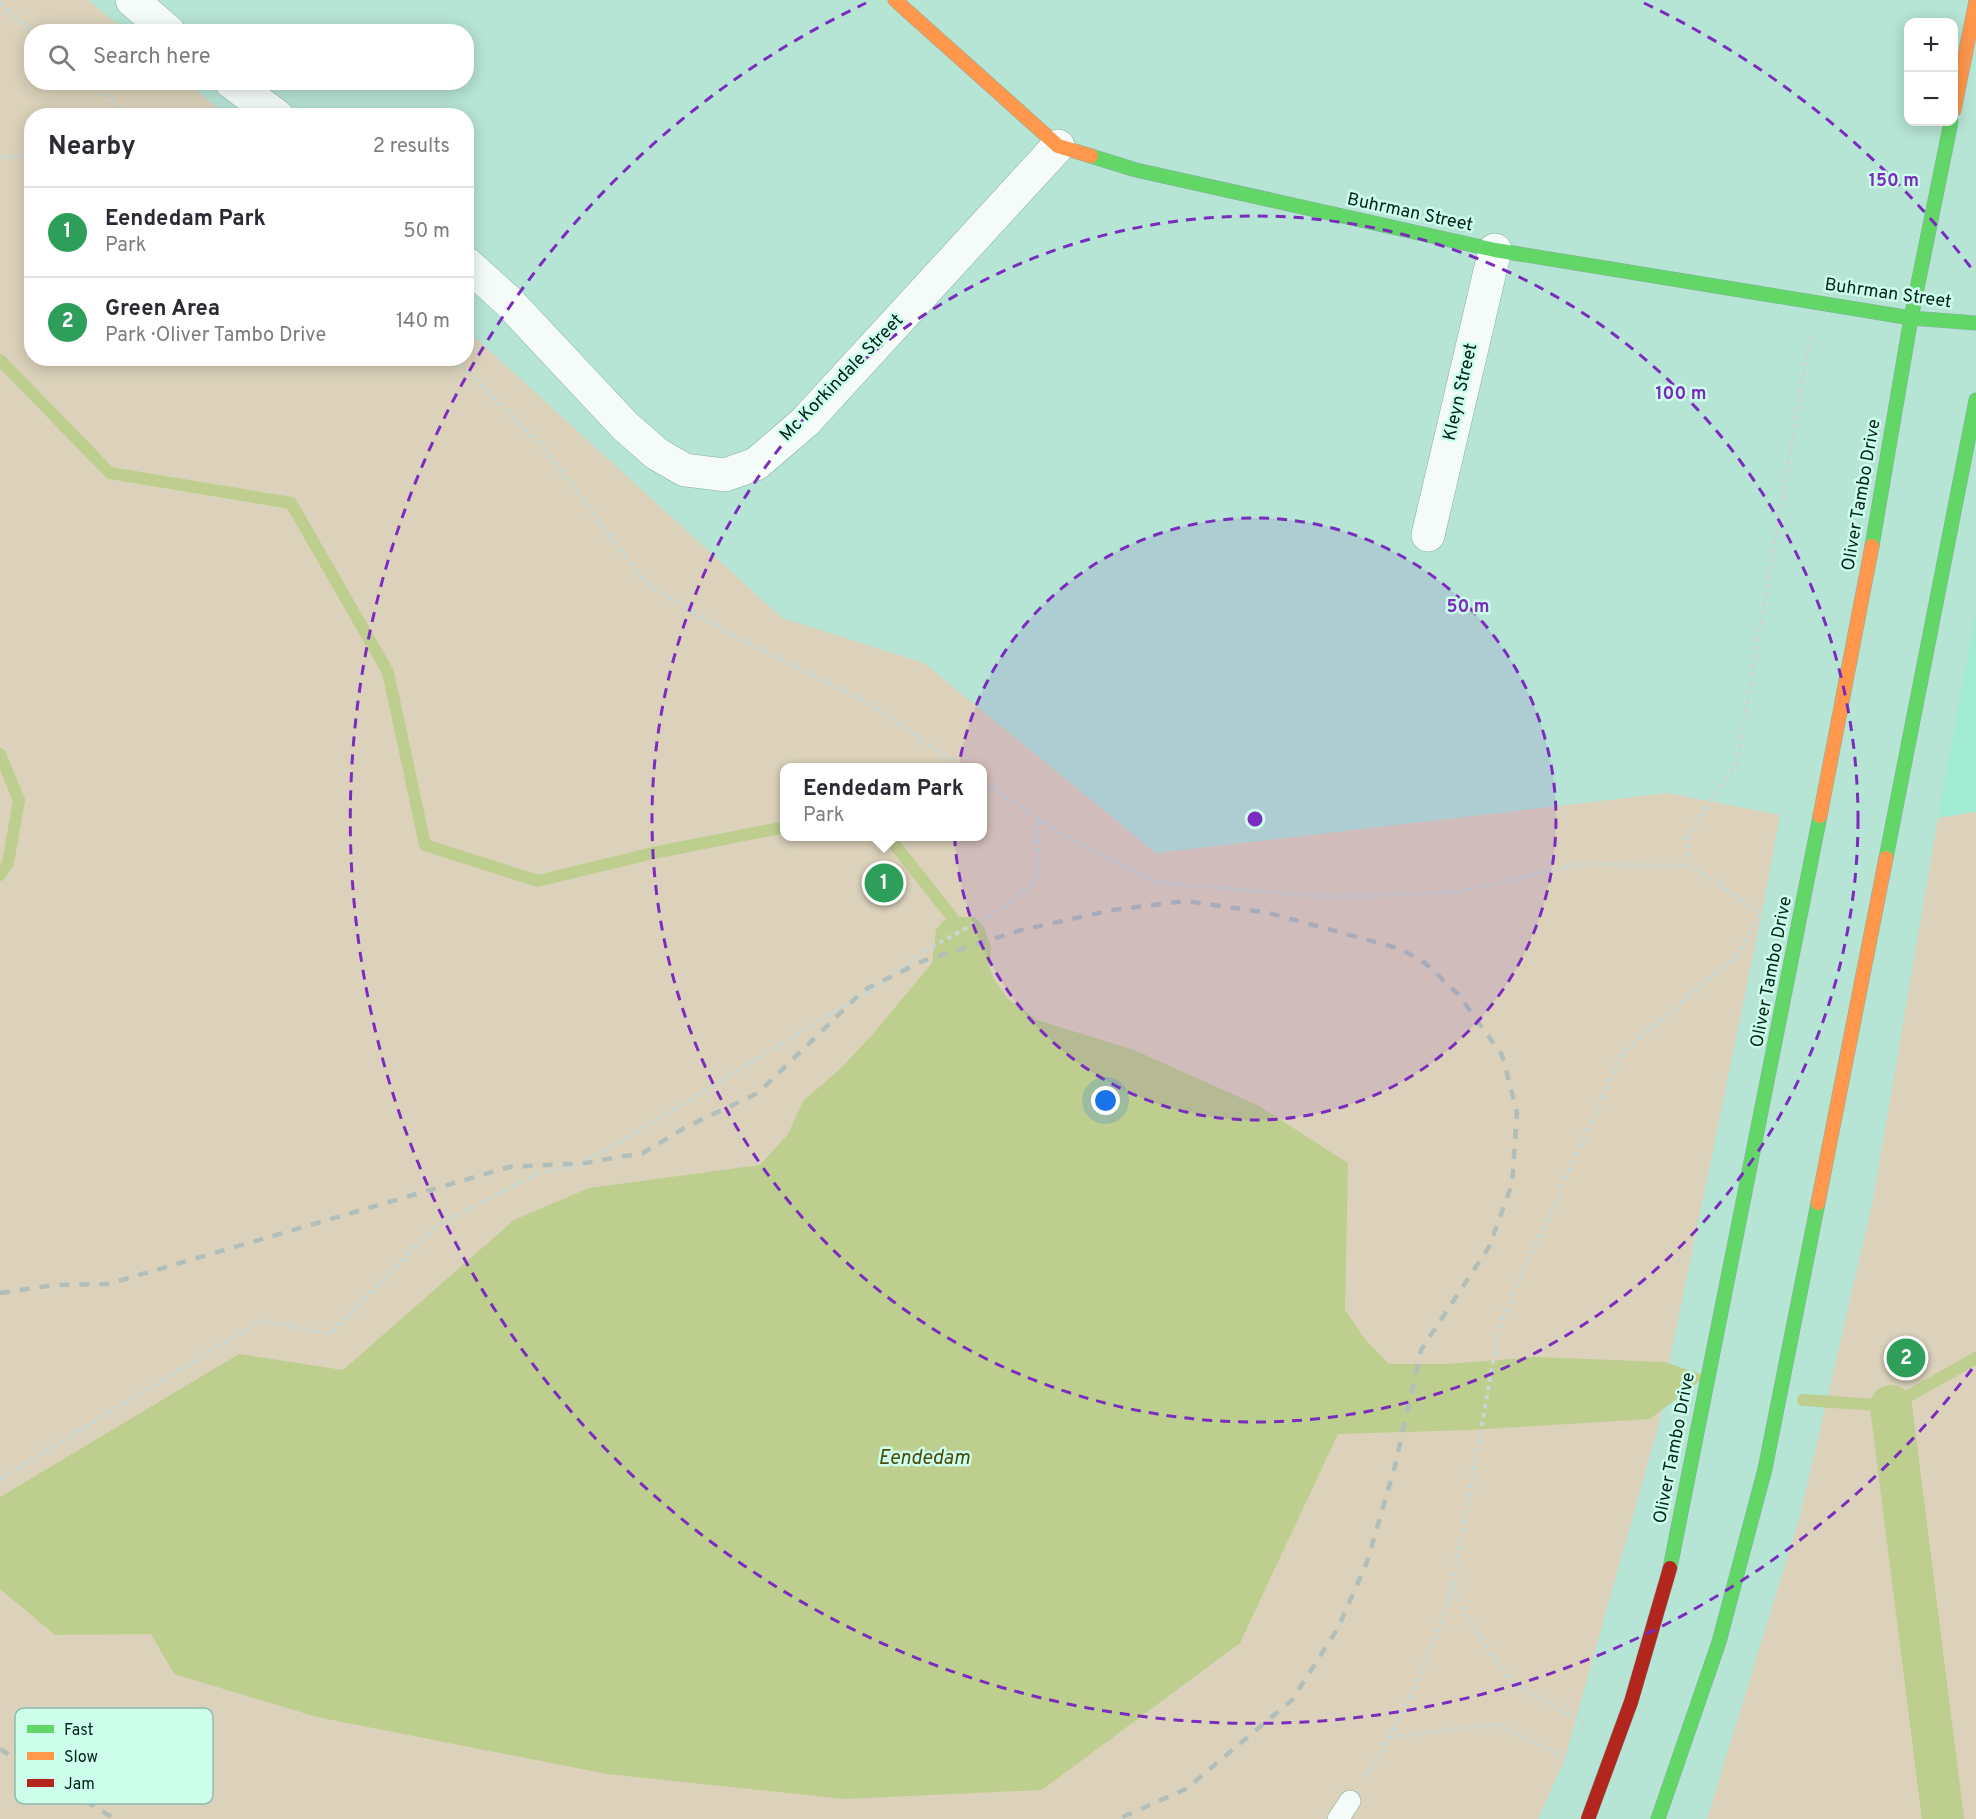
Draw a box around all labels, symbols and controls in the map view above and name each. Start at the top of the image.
map controls [1904,18,1958,126]
button: + [1904,18,1958,72]
search box [24,24,474,90]
icon: search [45,41,78,74]
text: Search here [93,44,211,71]
button: − [1904,72,1958,126]
text: Nearby [48,131,136,164]
text: 2 results [373,134,450,160]
text: 150 m [1869,170,1919,193]
street label: Buhrman Street [1345,188,1475,238]
text: Eendedam Park [105,206,266,233]
text: 1 [64,219,72,245]
text: 50 m [403,219,450,245]
text: Park [105,233,146,259]
street label: Buhrman Street [1823,274,1953,314]
text: Green Area [105,296,220,323]
text: 2 [61,309,74,335]
text: 140 m [396,309,450,335]
street label: Mc Korkindale Street [775,309,909,447]
text: Park · Oliver Tambo Drive [105,323,326,349]
street label: Kleyn Street [1439,341,1483,443]
text: 100 m [1655,383,1707,406]
street label: Oliver Tambo Drive [1837,417,1887,573]
text: 50 m [1446,596,1490,619]
popup [780,763,987,841]
text: Eendedam Park [803,776,964,803]
text: Park [803,803,844,829]
centre of rings [1245,809,1265,829]
pin: 1 [864,860,904,906]
street label: Oliver Tambo Drive [1746,894,1798,1050]
your location [1091,1086,1120,1115]
pin: 2 [1886,1336,1926,1380]
street label: Oliver Tambo Drive [1649,1370,1701,1526]
water label: Eendedam [878,1446,970,1472]
legend [15,1708,213,1804]
text: Fast [64,1721,94,1741]
text: Slow [64,1748,98,1768]
text: Jam [64,1775,95,1795]

